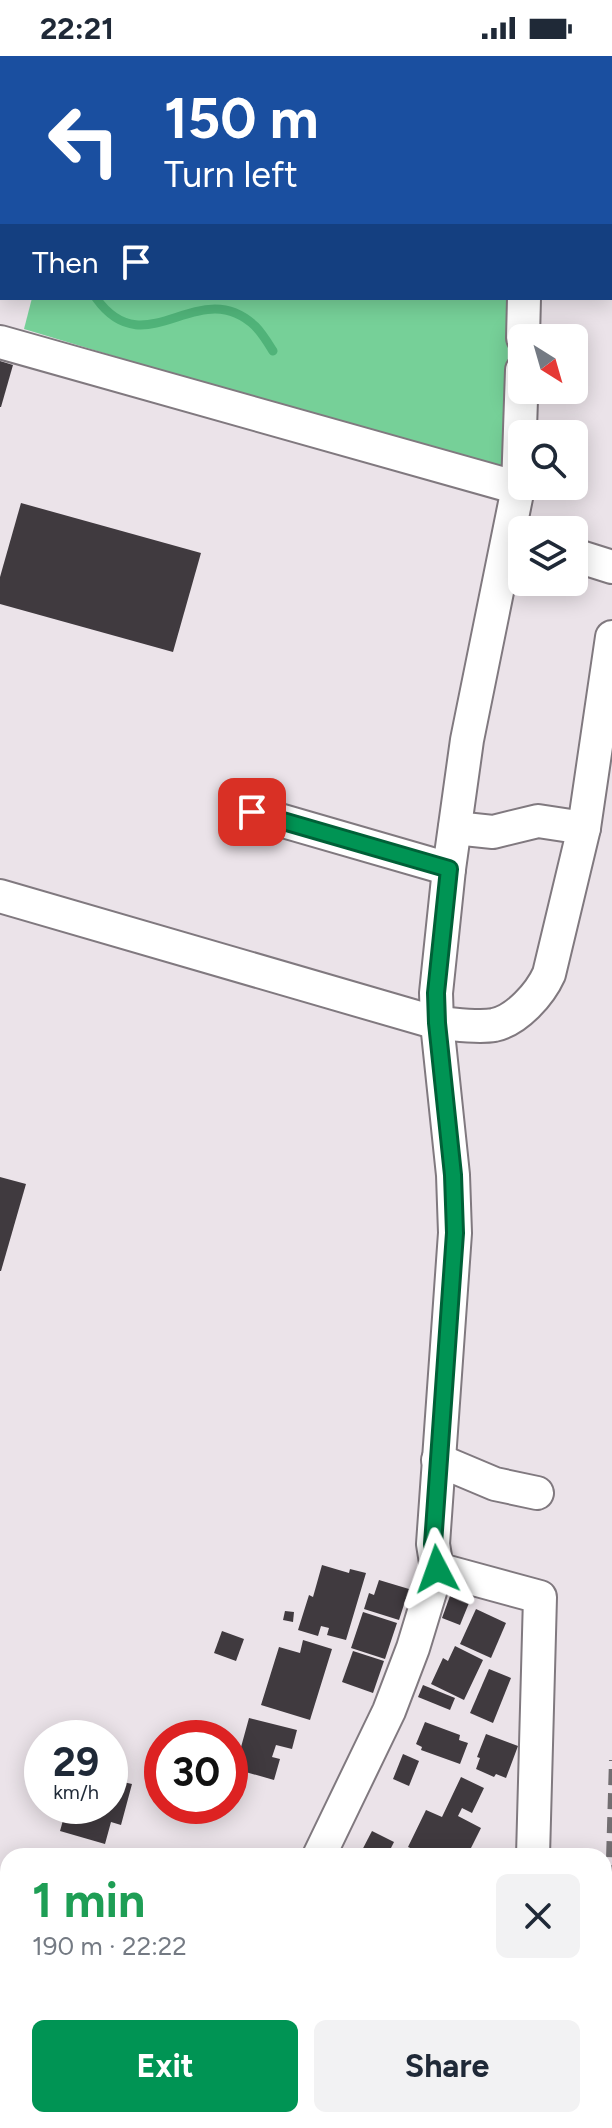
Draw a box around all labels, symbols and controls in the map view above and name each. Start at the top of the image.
text: 22:21 [40,10,114,47]
text: 150 m [164,85,319,152]
icon: left [32,88,136,192]
text: Turn left [164,153,298,196]
icon: arrive [114,240,158,284]
text: Then [32,244,98,281]
north arrow [508,324,588,404]
map controls [508,324,588,596]
button: search [508,420,588,500]
button: layers [508,516,588,596]
pin [218,778,286,846]
icon: arrive [230,790,274,834]
position arrow [395,1527,479,1611]
speed limit sign: 30 [144,1720,248,1824]
text: 29 [53,1738,99,1786]
text: km/h [53,1780,99,1804]
text: 1 min [32,1871,145,1929]
button: close [496,1874,580,1958]
text: 190 m · 22:22 [32,1930,187,1962]
button: Exit [32,2020,298,2112]
button: Share [314,2020,580,2112]

